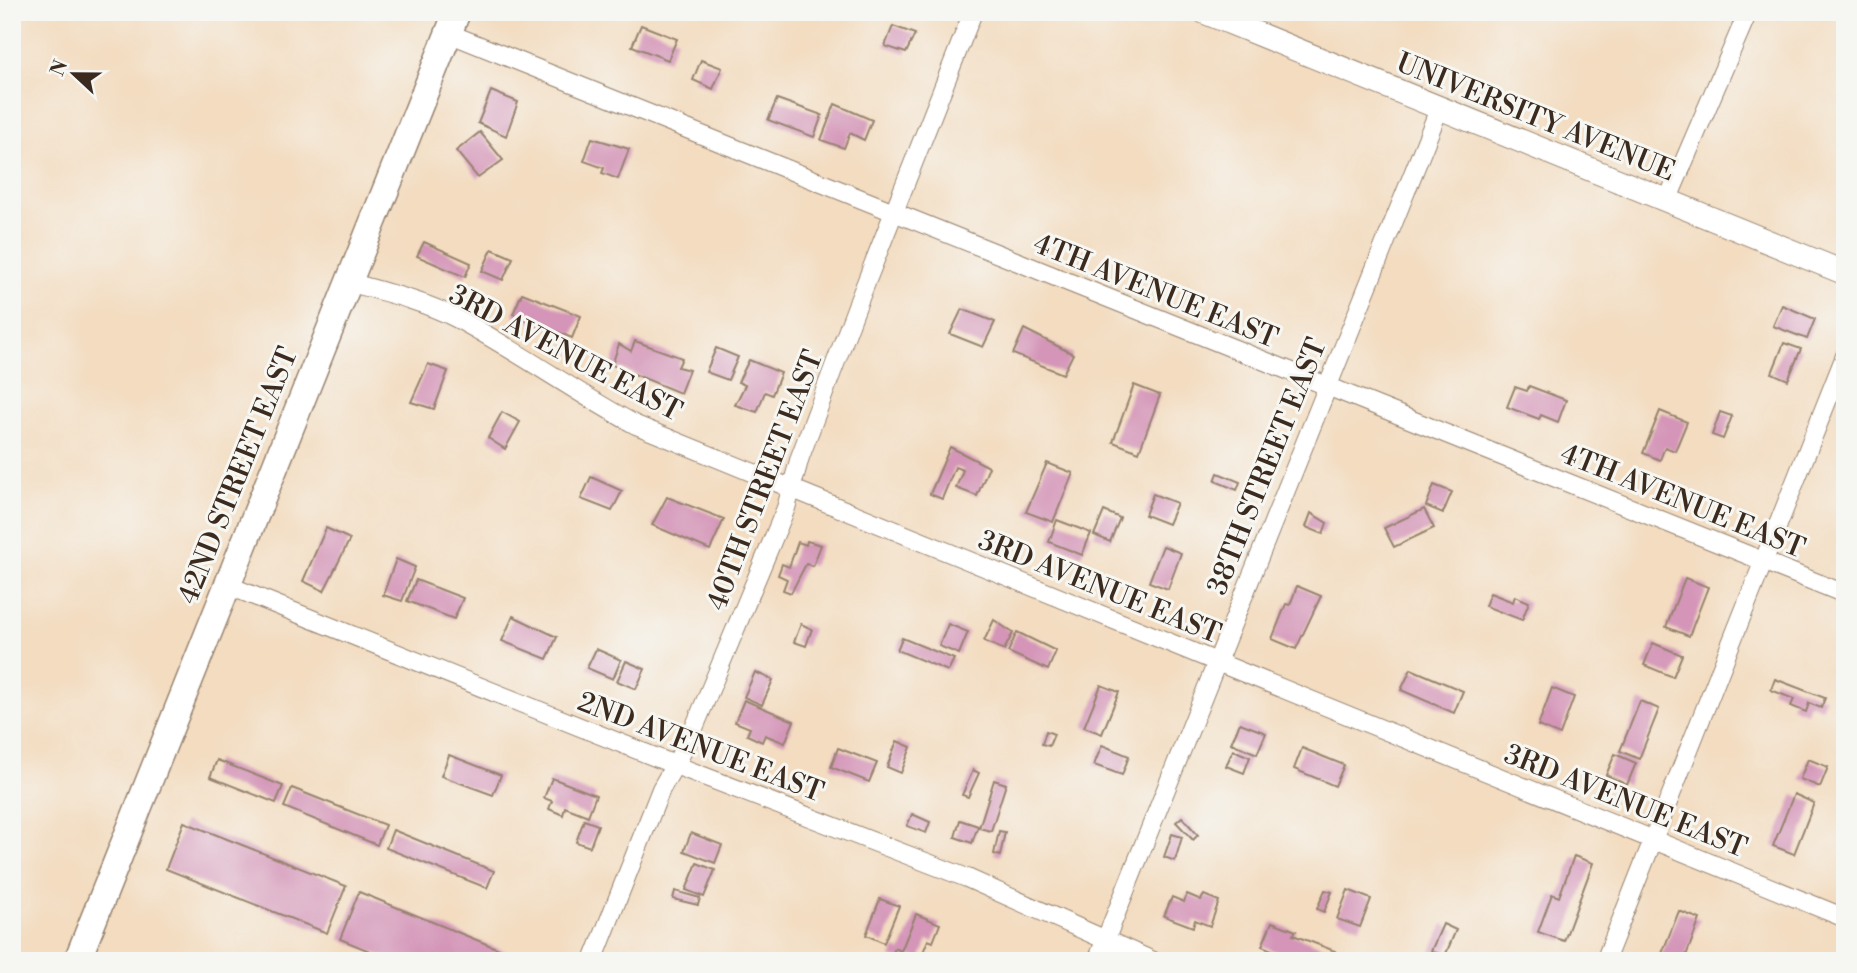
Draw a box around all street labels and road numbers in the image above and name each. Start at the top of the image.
street label: UNIVERSITY AVENUE [1391,45,1680,189]
street label: 4TH AVENUE EAST [1028,226,1283,356]
street label: 3RD AVENUE EAST [443,277,688,429]
street label: 38TH STREET EAST [1200,333,1335,600]
street label: 42ND STREET EAST [171,342,306,609]
street label: 40TH STREET EAST [700,345,831,616]
street label: 4TH AVENUE EAST [1555,436,1810,566]
street label: 3RD AVENUE EAST [973,523,1226,652]
street label: 2ND AVENUE EAST [573,684,828,810]
street label: 3RD AVENUE EAST [1499,737,1752,866]

